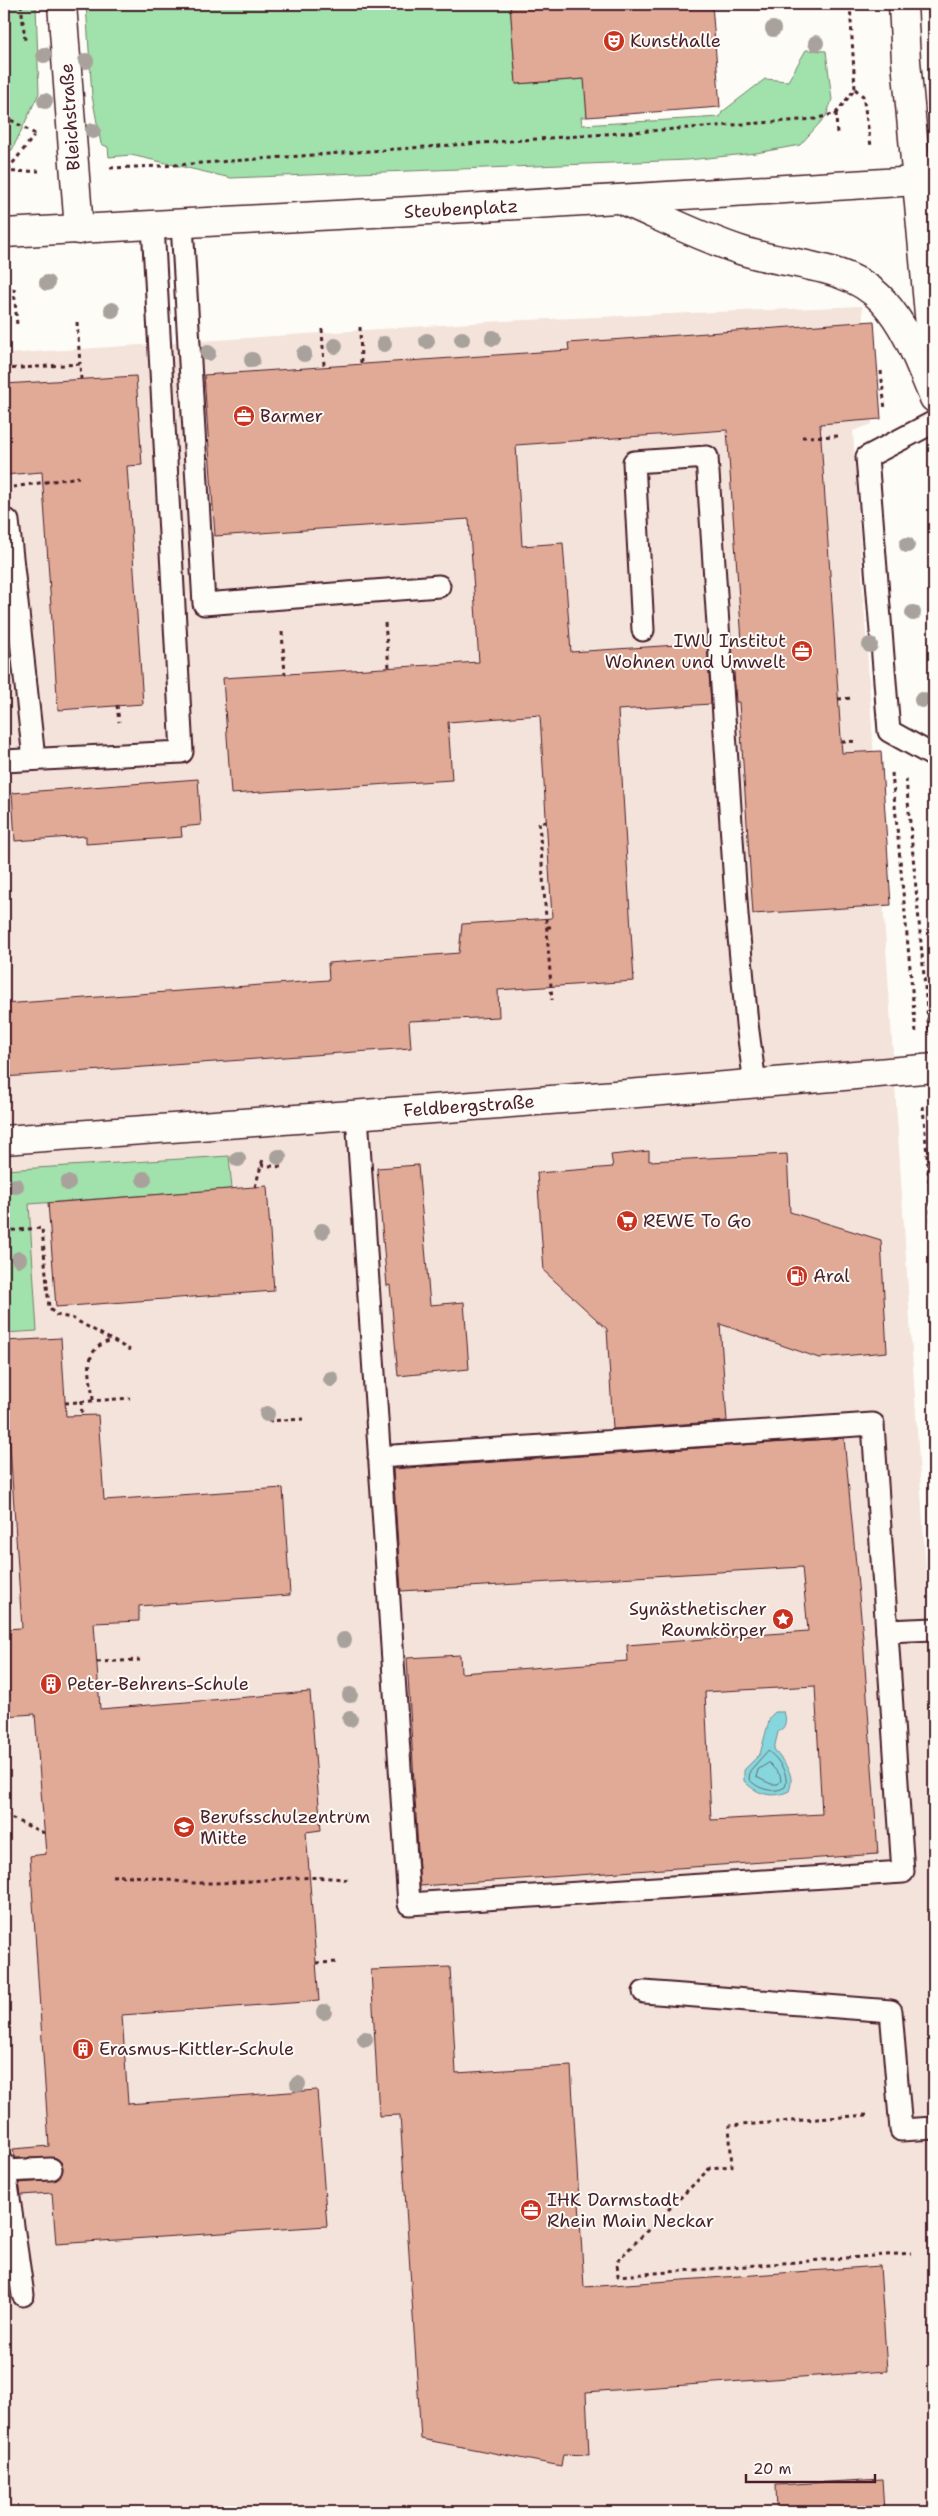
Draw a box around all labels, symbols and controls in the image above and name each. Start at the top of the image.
theatre icon: Kunsthalle [602,29,626,53]
place label: Kunsthalle [630,29,721,53]
street label: Bleichstraße [54,63,86,171]
street label: Steubenplatz [403,194,519,224]
office icon: Barmer [232,404,256,428]
place label: Barmer [260,404,323,428]
place label: IWU Institut Wohnen und Umwelt [605,629,786,674]
office icon: IWU Institut Wohnen und Umwelt [790,639,814,663]
street label: Feldbergstraße [403,1089,535,1123]
supermarket icon: REWE To Go [615,1209,639,1233]
place label: REWE To Go [643,1209,751,1233]
fuel station icon: Aral [785,1264,809,1288]
place label: Aral [813,1264,850,1288]
place label: Synästhetischer Raumkörper [629,1597,767,1642]
place icon: Synästhetischer Raumkörper [771,1607,795,1631]
building icon: Peter-Behrens-Schule [39,1672,63,1696]
place label: Peter-Behrens-Schule [67,1672,249,1696]
place label: Berufsschulzentrum Mitte [200,1805,370,1850]
school or university icon: Berufsschulzentrum Mitte [172,1815,196,1839]
building icon: Erasmus-Kittler-Schule [71,2037,95,2061]
place label: Erasmus-Kittler-Schule [99,2037,294,2061]
place label: IHK Darmstadt Rhein Main Neckar [547,2188,714,2233]
office icon: IHK Darmstadt Rhein Main Neckar [519,2198,543,2222]
scale bar [746,2451,874,2483]
text: 20 m [753,2459,792,2479]

